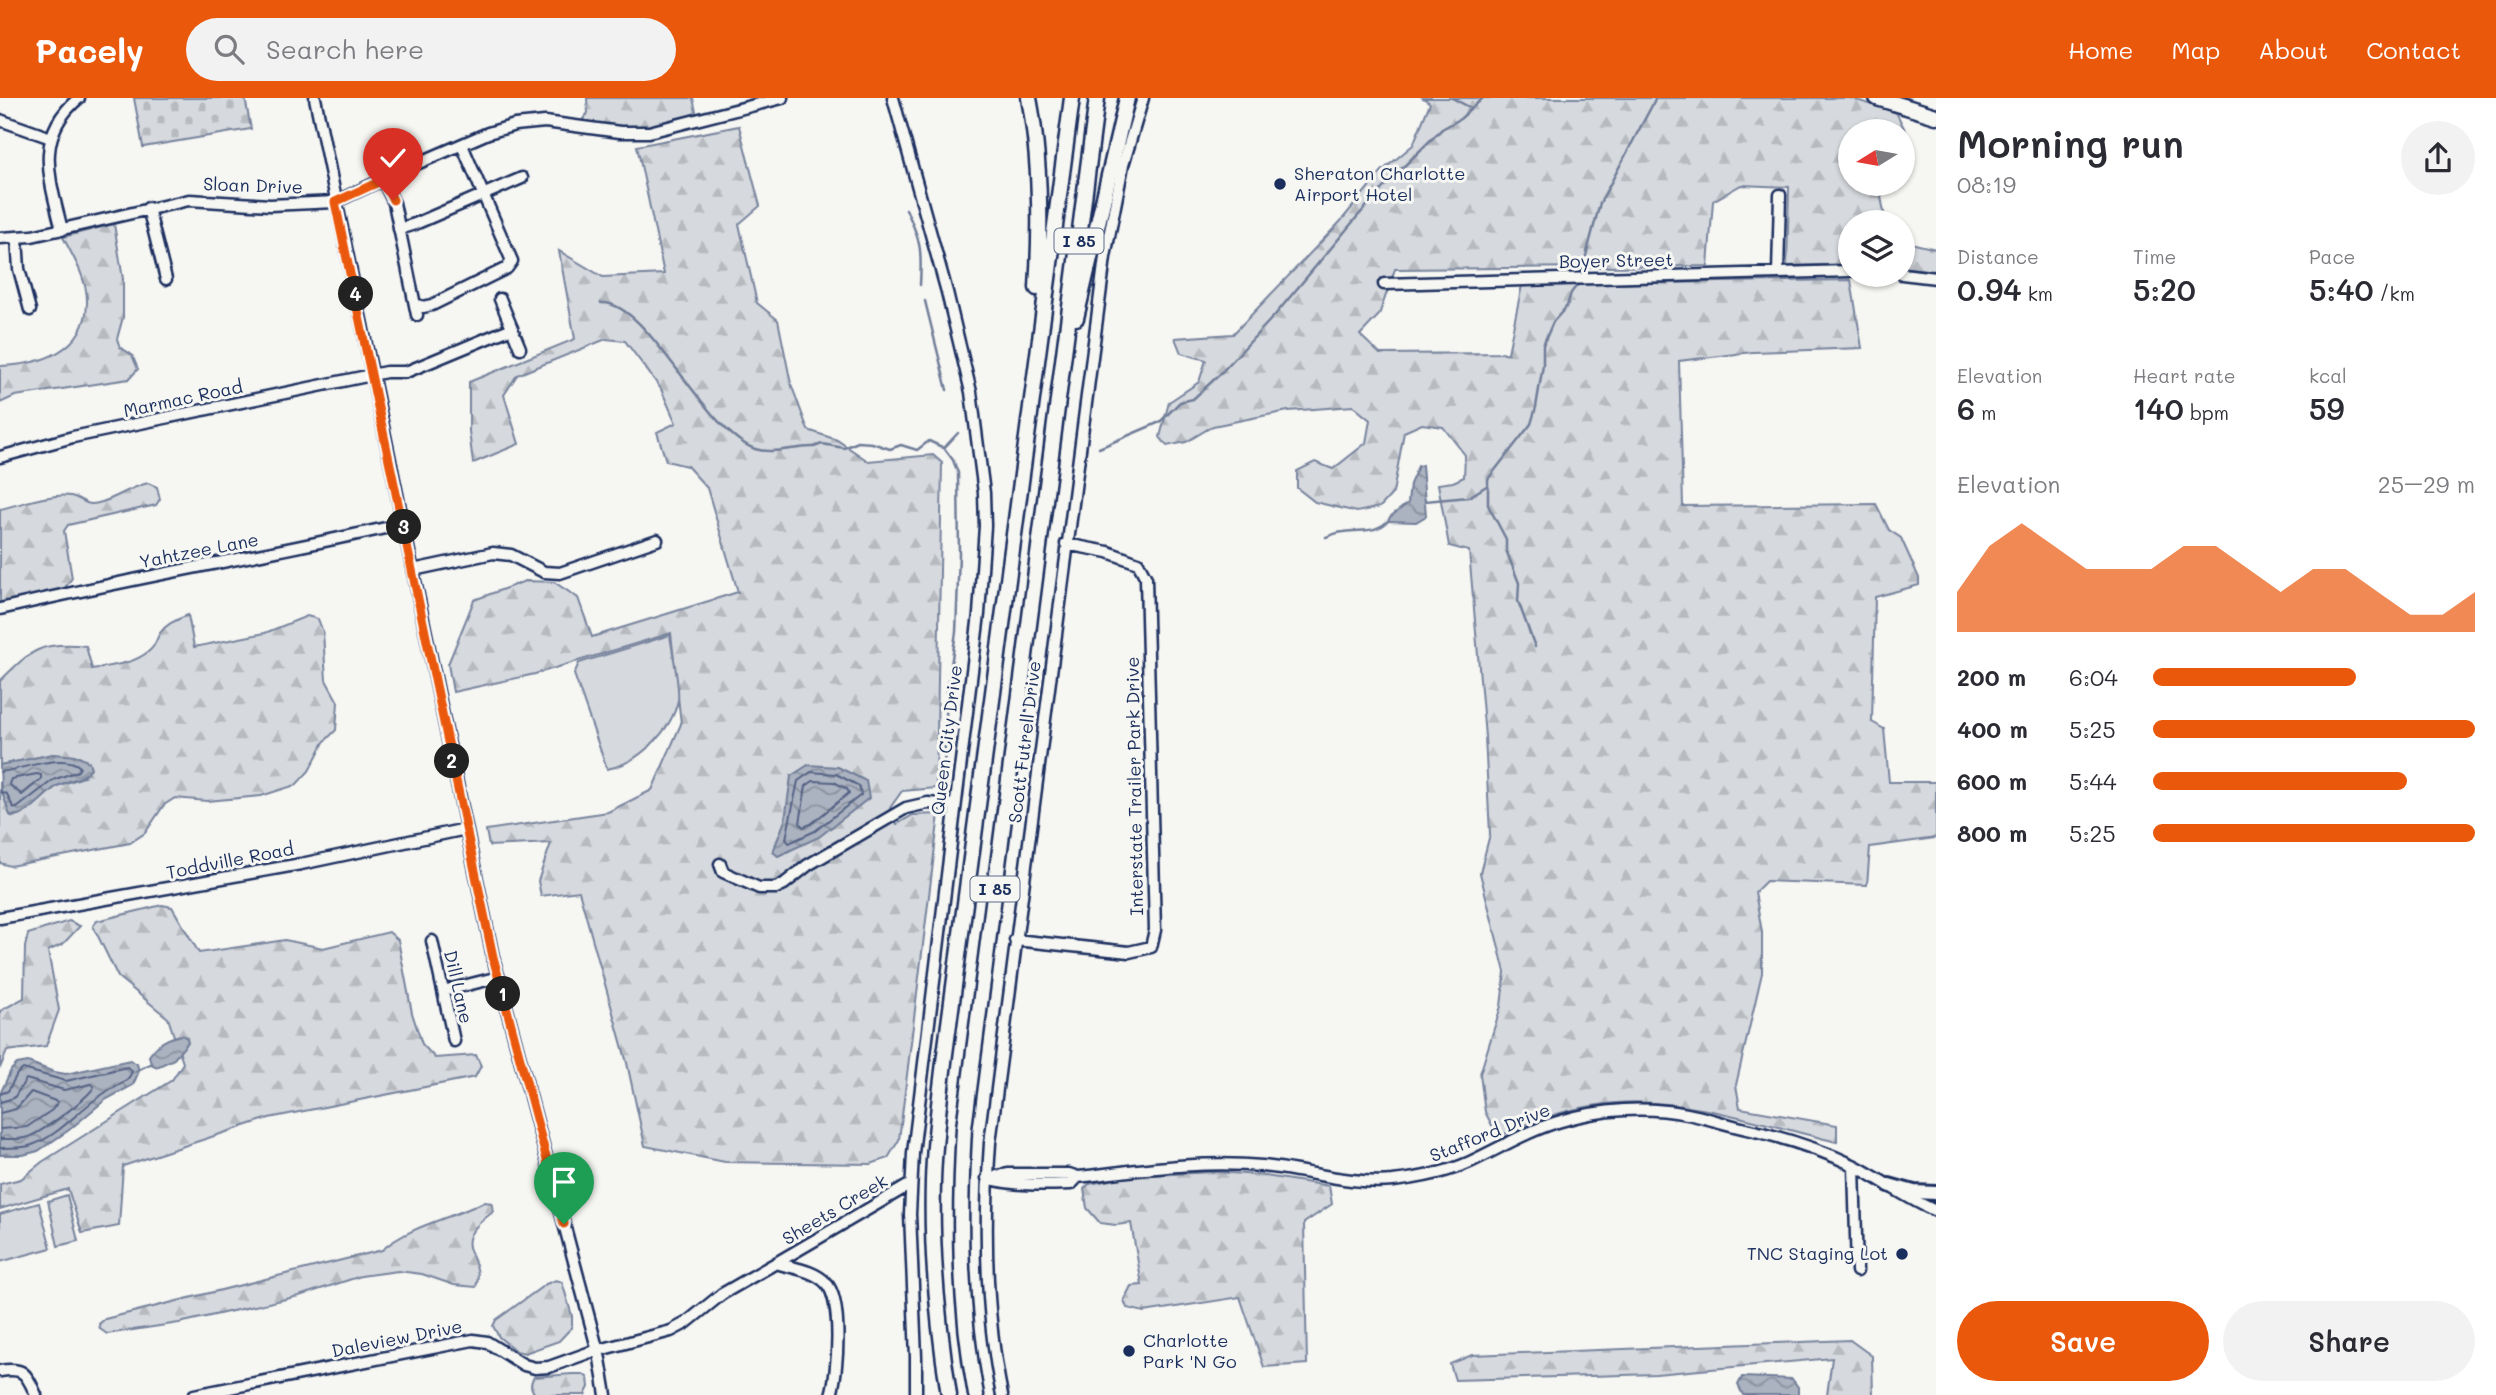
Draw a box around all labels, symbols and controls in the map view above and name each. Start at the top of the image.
search box [186,18,676,81]
text: Pacely [35,28,144,71]
icon: search [210,30,248,68]
text: Search here [266,32,424,66]
text: Home [2068,34,2133,65]
text: Map [2171,34,2220,65]
text: About [2258,34,2328,65]
text: Contact [2366,34,2461,65]
text: Morning run [1957,118,2184,168]
north arrow [1838,119,1914,196]
map controls [1838,119,1915,287]
button: share [2401,121,2475,195]
pin [363,128,423,200]
icon: check [374,139,412,177]
place label: Sheraton Charlotte Airport Hotel [1294,161,1465,206]
text: 08:19 [1957,169,2016,199]
street label: Sloan Drive [203,171,303,199]
marker: Sheraton Charlotte Airport Hotel [1272,176,1288,192]
button: layers [1838,210,1915,287]
road number: I 85 [1054,228,1104,253]
text: Distance [1957,244,2039,269]
text: Time [2133,244,2176,269]
text: Pace [2309,244,2355,269]
street label: Boyer Street [1559,247,1673,273]
text: 0.94 [1957,269,2022,309]
text: 5:20 [2133,269,2196,309]
text: 5:40 [2309,269,2374,309]
pin: 4 [338,276,374,312]
text: 4 [349,281,362,306]
text: km [2022,281,2053,306]
text: /km [2374,281,2415,306]
text: Elevation [1957,363,2042,388]
text: Heart rate [2133,363,2236,388]
text: kcal [2309,363,2347,388]
street label: Marmac Road [121,374,245,422]
text: 6 [1957,388,1975,428]
text: 140 [2133,388,2184,428]
text: 59 [2309,388,2344,428]
text: m [1975,400,1996,425]
text: bpm [2184,400,2229,425]
text: Elevation [1957,469,2060,499]
text: 25–29 m [2378,469,2475,499]
pin: 3 [386,510,422,544]
text: 3 [398,514,409,539]
street label: Yahtzee Lane [137,527,260,573]
street label: Interstate Trailer Park Drive [1120,656,1148,916]
street label: Scott Futrell Drive [1002,659,1046,824]
text: 200 m [1957,662,2026,692]
text: 6:04 [2069,662,2118,692]
street label: Queen City Drive [925,664,967,816]
text: 400 m [1957,714,2028,744]
text: 5:25 [2069,714,2116,744]
pin: 2 [434,744,470,778]
text: 2 [446,748,457,773]
text: 600 m [1957,766,2027,796]
text: 5:44 [2069,766,2117,796]
text: 800 m [1957,818,2027,848]
text: 5:25 [2069,818,2116,848]
street label: Toddville Road [164,836,296,884]
road number: I 85 [970,876,1020,902]
street label: Dill Lane [439,948,479,1026]
pin: 1 [486,976,520,1012]
text: 1 [498,981,507,1006]
street label: Stafford Drive [1426,1097,1553,1167]
pin [534,1152,594,1224]
icon: arrive [545,1163,583,1201]
street label: Sheets Creek [777,1168,892,1250]
place label: TNC Staging Lot [1747,1241,1888,1265]
marker: TNC Staging Lot [1894,1246,1910,1262]
button: Save [1957,1301,2209,1381]
button: Share [2223,1301,2475,1381]
street label: Daleview Drive [329,1314,464,1362]
place label: Charlotte Park 'N Go [1143,1328,1237,1373]
marker: Charlotte Park 'N Go [1121,1343,1137,1359]

